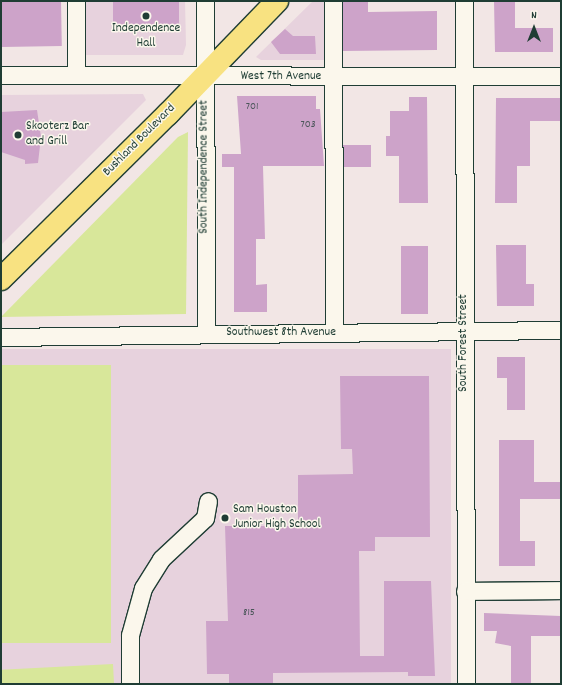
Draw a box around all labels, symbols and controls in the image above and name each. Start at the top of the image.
north arrow [514,8,554,48]
text: N [531,8,537,24]
marker: Independence Hall [141,11,151,21]
place label: Independence Hall [112,22,180,53]
street label: West 7th Avenue [241,69,321,85]
street label: South Independence Street [197,100,213,234]
house number: 701 [246,100,258,114]
street label: Bushland Boulevard [100,101,180,181]
house number: 703 [300,118,316,132]
place label: Skooterz Bar and Grill [26,120,89,151]
marker: Skooterz Bar and Grill [13,130,23,140]
street label: South Forest Street [456,294,472,392]
street label: Southwest 8th Avenue [226,325,336,341]
place label: Sam Houston Junior High School [233,503,321,534]
marker: Sam Houston Junior High School [220,513,230,523]
house number: 815 [243,606,255,620]

